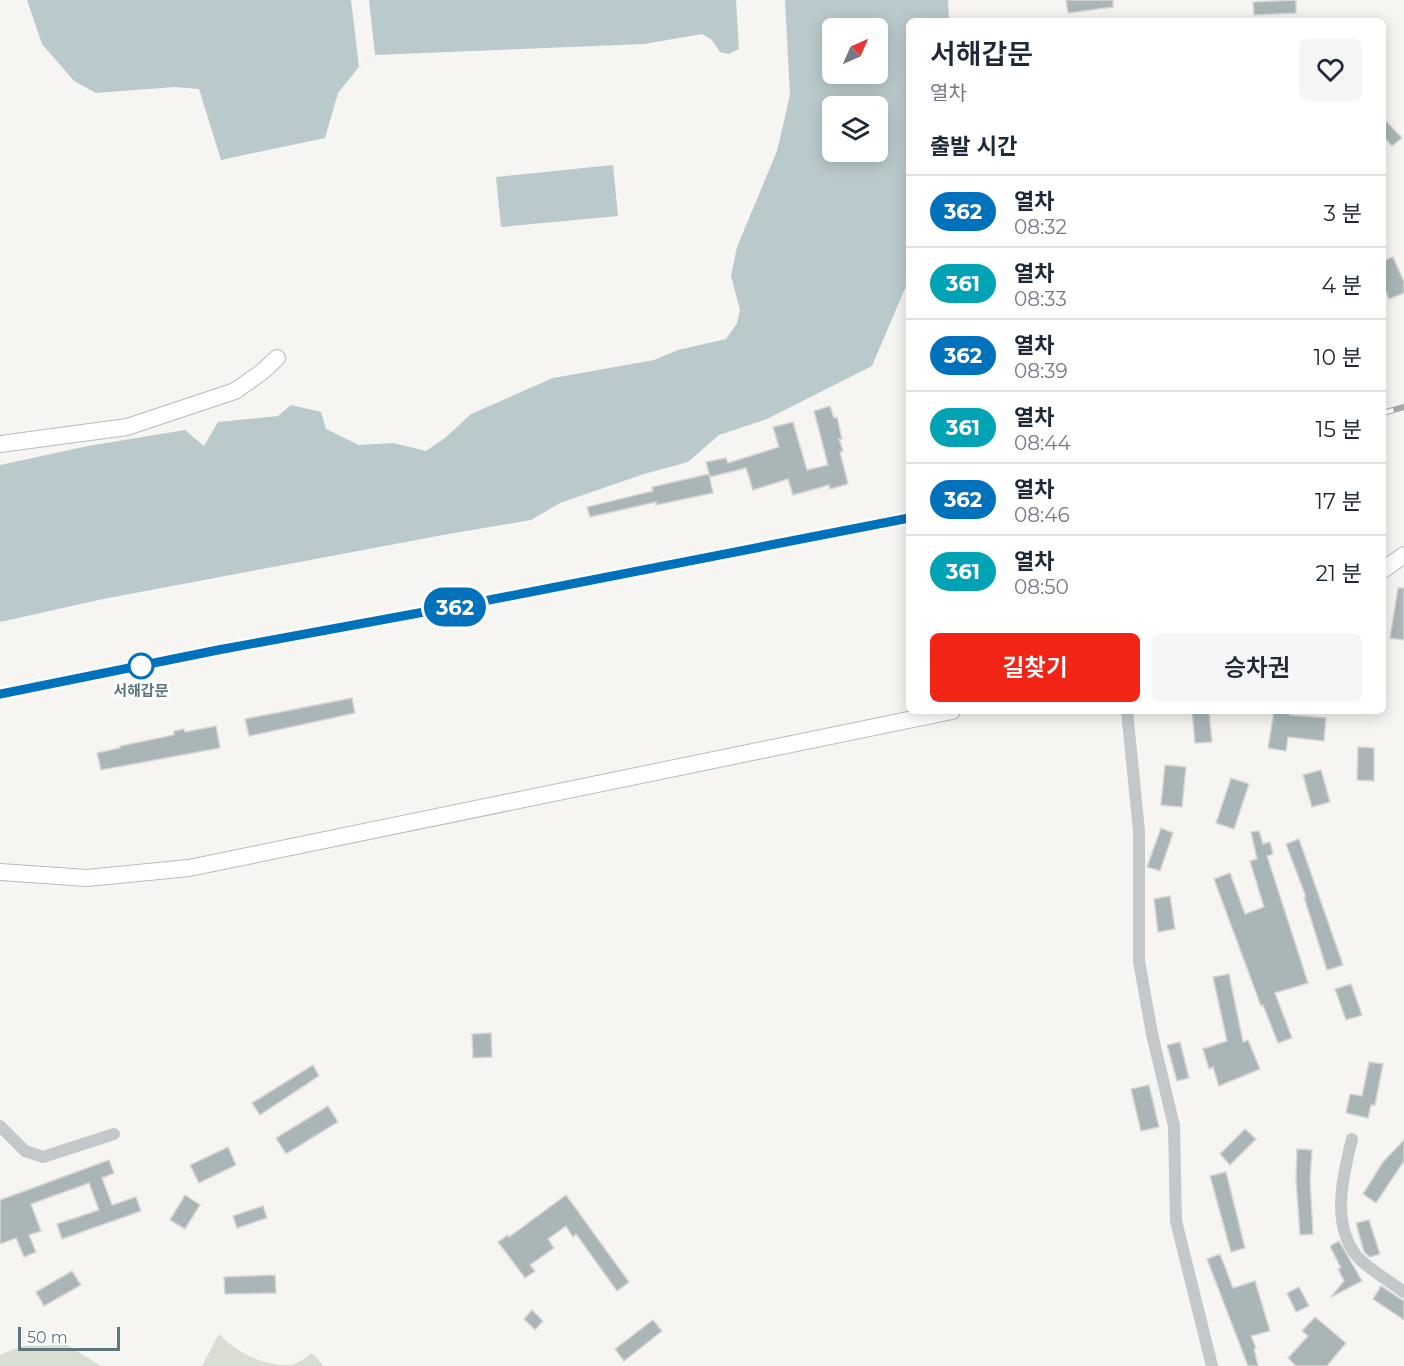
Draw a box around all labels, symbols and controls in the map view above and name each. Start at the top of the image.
north arrow [822,18,888,84]
map controls [822,18,888,162]
text: 서해갑문 [930,37,1033,71]
button: heart [1299,38,1362,101]
text: 열차 [930,81,967,105]
button: layers [822,96,888,162]
text: 출발 시간 [930,133,1017,160]
text: 열차 [1014,188,1054,215]
text: 362 [944,199,982,224]
text: 3 분 [1324,200,1362,227]
text: 08:32 [1014,215,1067,239]
text: 열차 [1014,260,1054,287]
text: 361 [946,271,980,296]
text: 4 분 [1321,272,1362,299]
text: 08:33 [1014,287,1067,311]
text: 열차 [1014,332,1054,359]
text: 362 [944,343,982,368]
text: 10 분 [1313,344,1362,371]
text: 08:39 [1014,359,1068,383]
text: 열차 [1014,404,1054,431]
text: 361 [946,415,980,440]
text: 15 분 [1316,416,1362,443]
text: 08:44 [1014,431,1071,455]
text: 열차 [1014,476,1054,503]
text: 362 [944,487,982,512]
text: 17 분 [1315,488,1362,515]
text: 08:46 [1014,503,1070,527]
text: 열차 [1014,548,1054,575]
text: 361 [946,559,980,584]
text: 21 분 [1316,560,1362,587]
text: 08:50 [1014,575,1069,599]
line badge: 362 [420,588,490,626]
text: 362 [436,595,474,620]
button: 길찾기 [930,633,1140,702]
button: 승차권 [1152,633,1362,702]
marker: 서해갑문 [128,653,154,679]
place label: 서해갑문 [113,681,169,700]
scale bar [18,1324,120,1352]
text: 50 m [27,1328,68,1347]

